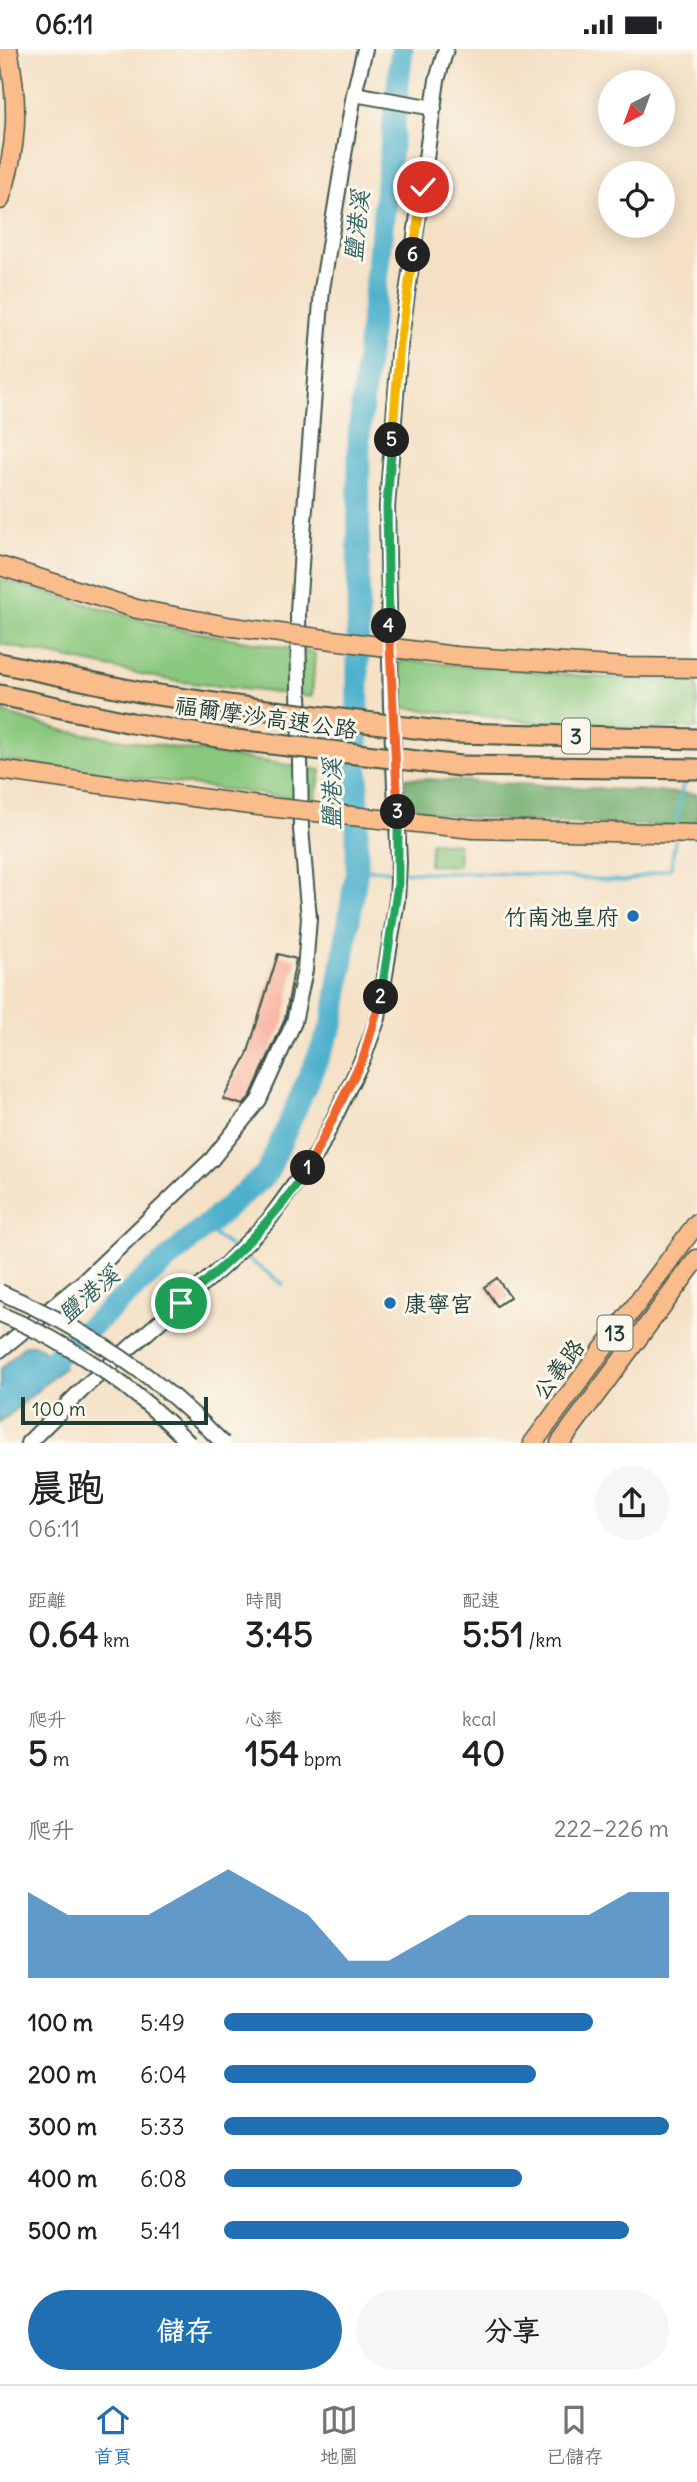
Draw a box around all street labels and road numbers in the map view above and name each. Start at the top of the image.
street label: 福爾摩沙高速公路 [173,690,359,744]
road number: 3 [562,719,590,753]
road number: 13 [598,1315,632,1351]
street label: 公義路 [526,1333,590,1405]

